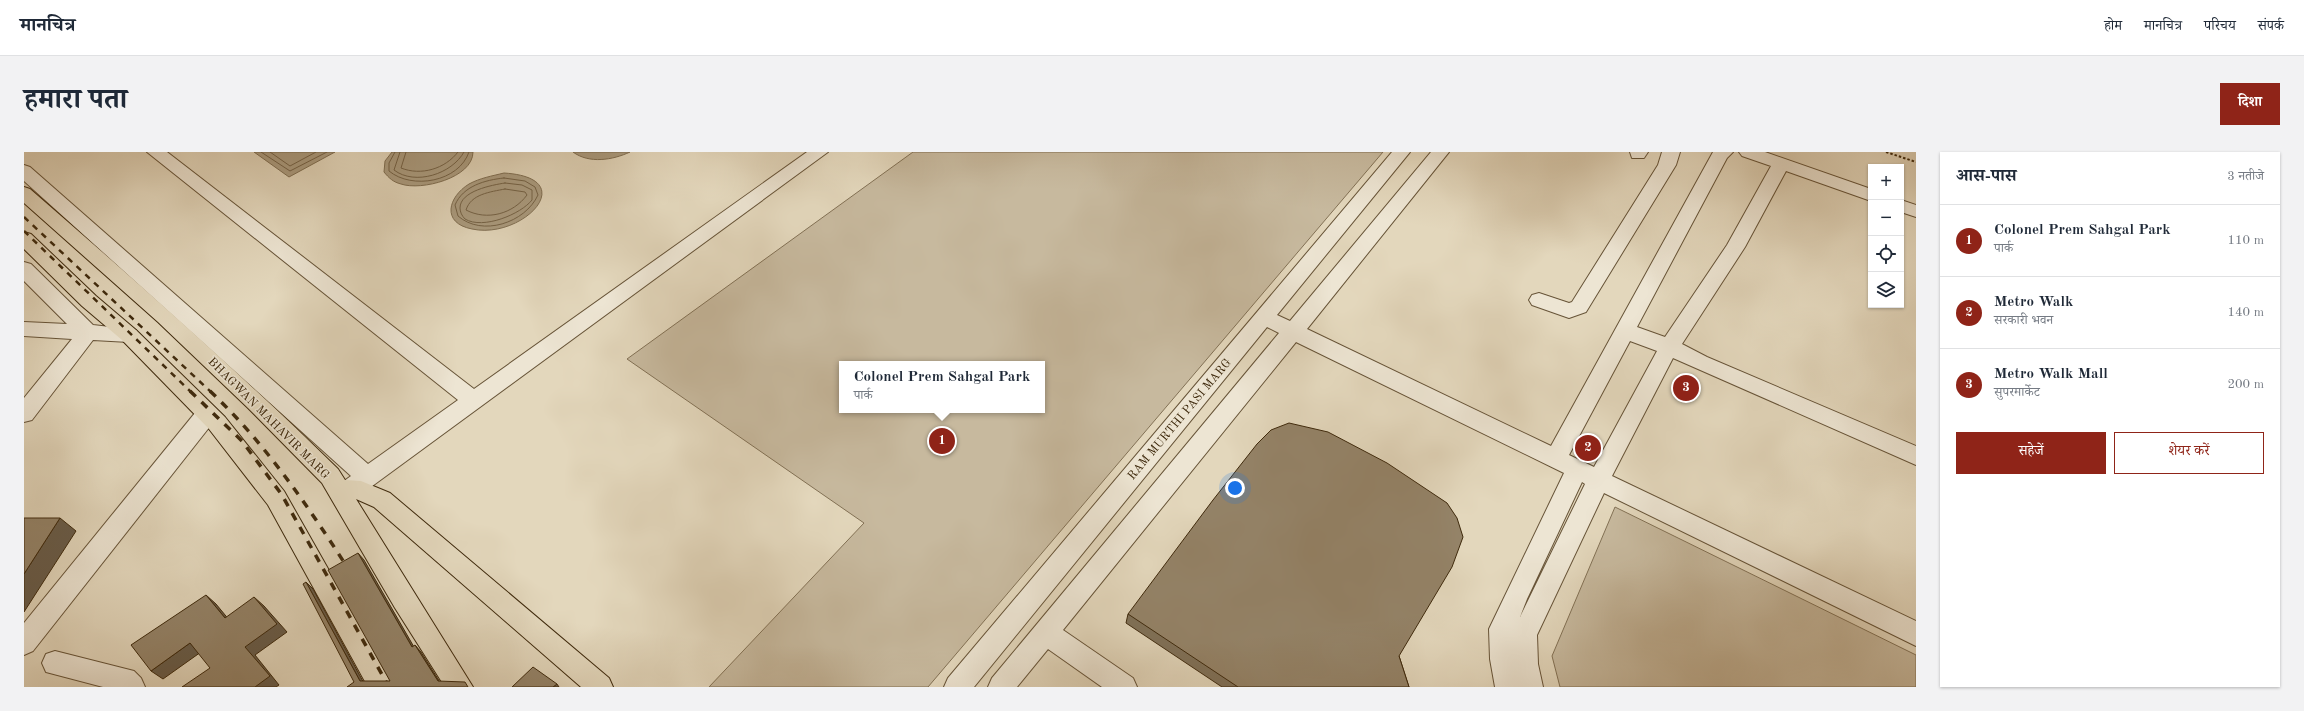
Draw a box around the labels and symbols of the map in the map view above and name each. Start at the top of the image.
street label: BHAGWAN MAHAVIR MARG [205,356,332,482]
street label: RAM MURTHI PASI MARG [1126,357,1234,482]
pin: 3 [1673,373,1699,403]
pin: 1 [929,426,955,456]
pin: 2 [1575,433,1601,463]
your location [1225,478,1245,498]

